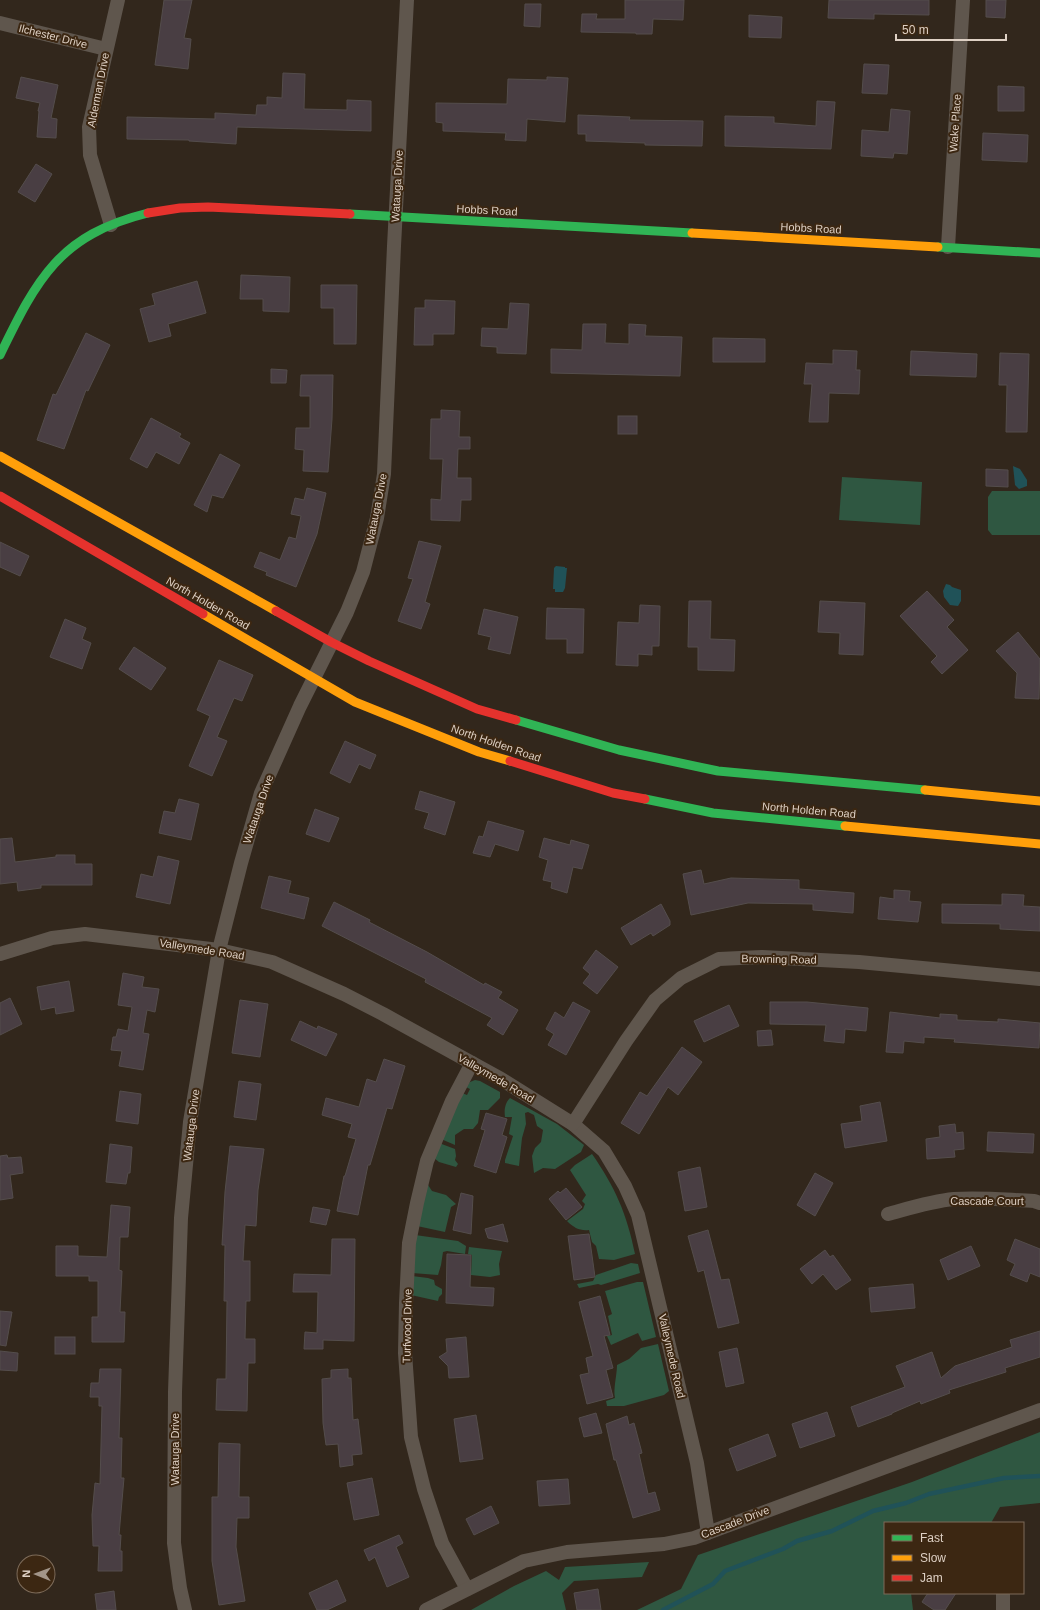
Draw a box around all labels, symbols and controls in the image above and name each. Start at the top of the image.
scale bar [896,16,1006,42]
street label: Ilchester Drive [17,22,89,50]
text: 50 m [902,23,929,37]
street label: Alderman Drive [85,52,111,128]
street label: Wake Place [947,94,963,152]
street label: Watauga Drive [389,150,405,222]
street label: Hobbs Road [456,202,518,218]
street label: Hobbs Road [780,220,842,236]
street label: Watauga Drive [363,472,389,546]
street label: North Holden Road [164,574,252,632]
street label: North Holden Road [450,722,542,764]
street label: Watauga Drive [241,773,275,845]
street label: North Holden Road [762,800,856,820]
street label: Valleymede Road [159,936,245,962]
street label: Browning Road [741,952,817,966]
street label: Valleymede Road [456,1051,536,1105]
street label: Watauga Drive [181,1088,201,1162]
street label: Cascade Court [950,1195,1024,1207]
street label: Turfwood Drive [400,1289,414,1363]
street label: Valleymede Road [656,1313,688,1399]
street label: Watauga Drive [169,1413,181,1485]
street label: Cascade Drive [699,1503,771,1541]
legend [884,1522,1024,1594]
text: Fast [920,1531,944,1545]
text: Slow [920,1551,946,1565]
north arrow [16,1554,56,1594]
text: N [20,1570,32,1578]
text: Jam [920,1571,943,1585]

